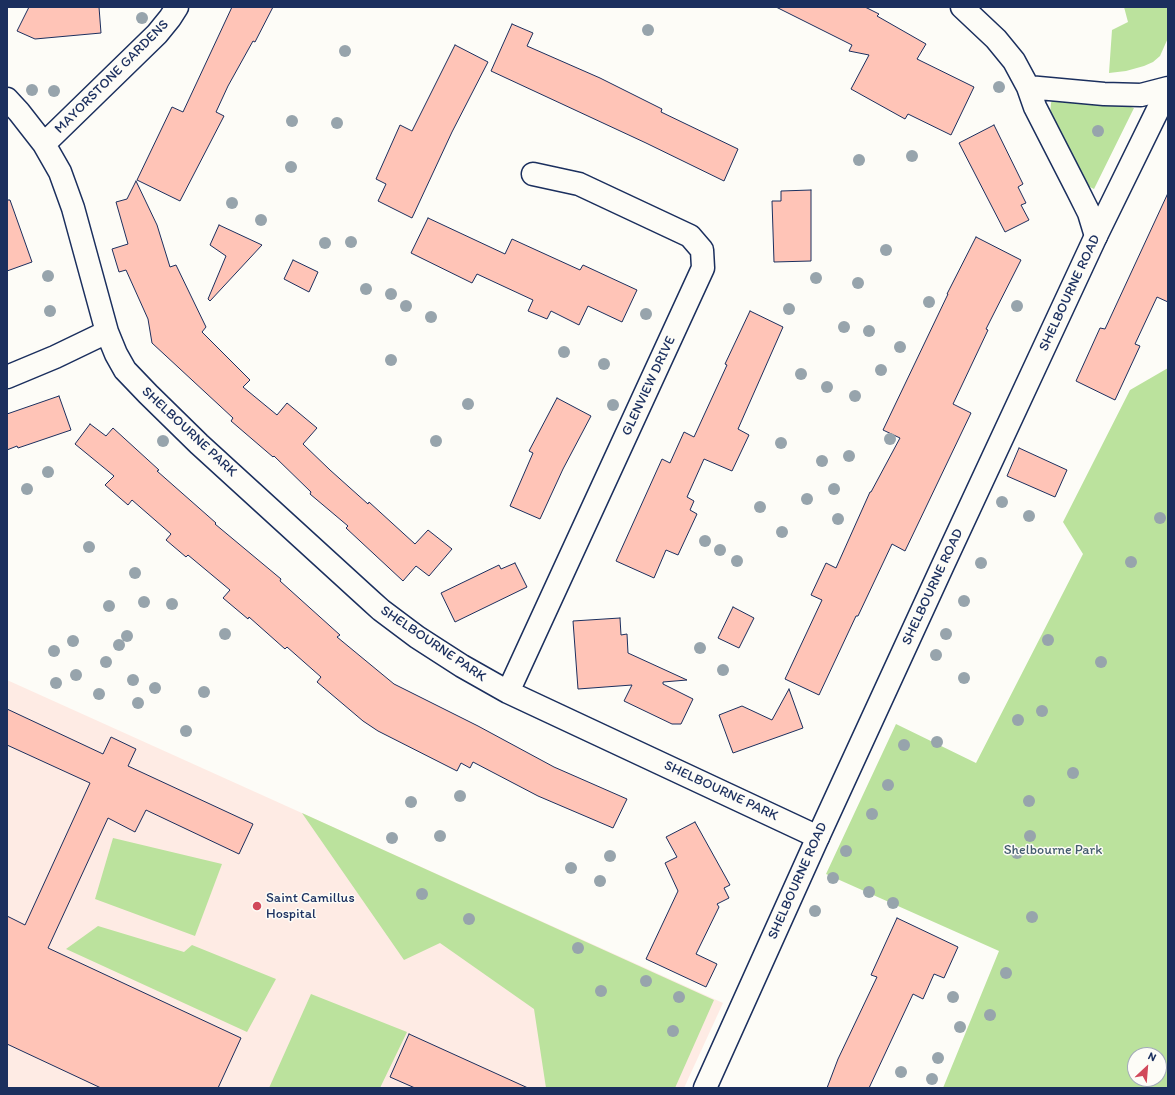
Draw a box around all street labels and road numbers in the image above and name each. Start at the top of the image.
street label: MAYORSTONE GARDENS [51,16,173,138]
street label: SHELBOURNE ROAD [1036,232,1104,354]
street label: GLENVIEW DRIVE [619,334,679,438]
street label: SHELBOURNE PARK [138,384,240,480]
street label: SHELBOURNE ROAD [899,526,967,648]
street label: SHELBOURNE PARK [377,602,489,686]
street label: SHELBOURNE PARK [661,757,781,825]
street label: SHELBOURNE ROAD [765,820,831,942]

